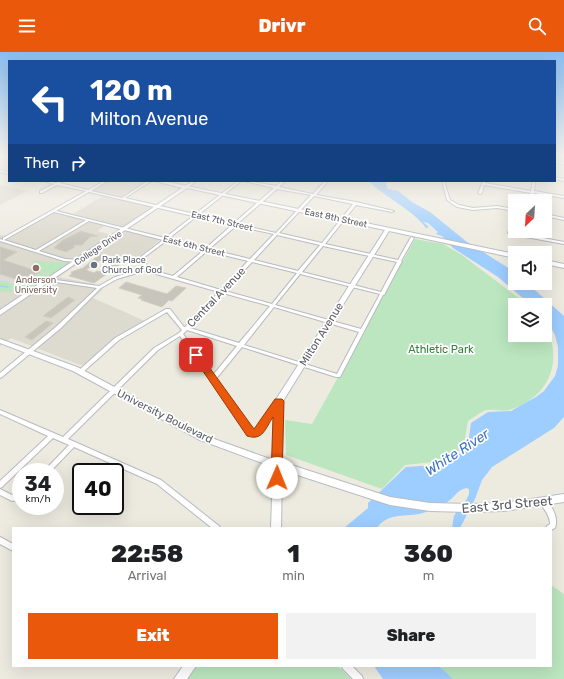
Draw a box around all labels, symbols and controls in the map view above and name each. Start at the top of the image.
icon: menu [16,15,38,37]
text: Drivr [258,15,306,37]
icon: search [526,15,548,37]
text: 120 m [90,74,173,107]
icon: left [24,76,76,128]
text: Milton Avenue [90,108,208,130]
icon: right [67,152,89,174]
text: Then [24,154,59,172]
north arrow [508,194,552,238]
map controls [508,194,552,342]
street label: East 8th Street [304,206,369,230]
street label: East 7th Street [190,209,254,233]
street label: College Drive [72,229,124,267]
street label: East 6th Street [162,233,226,259]
button: sound [508,246,552,290]
place label: Park Place Church of God [102,255,162,275]
marker: Park Place Church of God [89,260,99,270]
marker: Anderson University [31,263,41,273]
street label: Central Avenue [185,265,248,330]
place label: Anderson University [15,275,57,295]
button: layers [508,298,552,342]
street label: Milton Avenue [297,300,346,368]
pin [179,338,213,372]
park label: Athletic Park [408,343,474,356]
icon: arrive [185,344,207,366]
street label: University Boulevard [115,387,215,446]
water label: White River [422,425,493,479]
position arrow [256,457,298,499]
speed limit sign: 40 [72,463,124,515]
text: 34 [25,472,51,496]
text: km/h [26,493,50,505]
street label: East 3rd Street [461,493,553,516]
text: 22:58 [111,540,183,568]
text: 1 [287,540,300,568]
text: 360 [404,540,453,568]
text: Arrival [128,568,167,583]
text: min [282,568,305,583]
text: m [423,568,434,583]
button: Exit [28,613,278,659]
button: Share [286,613,536,659]

